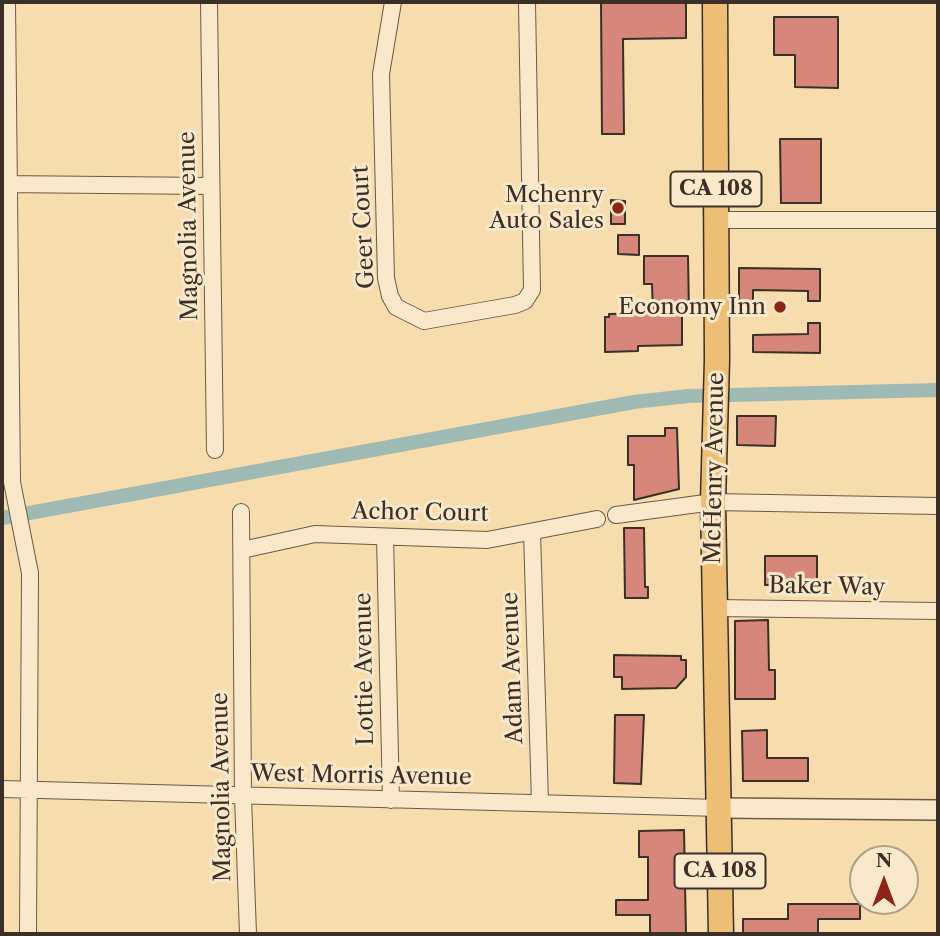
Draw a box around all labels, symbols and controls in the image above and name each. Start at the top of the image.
street label: Magnolia Avenue [174,131,204,321]
street label: Geer Court [347,164,381,290]
road number: CA 108 [670,172,762,206]
place label: Mchenry Auto Sales [489,181,604,235]
marker: Mchenry Auto Sales [610,200,626,216]
place label: Economy Inn [618,293,766,321]
marker: Economy Inn [772,299,788,315]
street label: McHenry Avenue [700,372,730,564]
street label: Achor Court [351,498,489,528]
street label: Baker Way [768,572,886,602]
street label: Adam Avenue [497,591,529,745]
street label: Lottie Avenue [350,592,380,746]
street label: Magnolia Avenue [207,692,237,882]
street label: West Morris Avenue [250,760,472,792]
north arrow [849,845,919,915]
text: N [876,849,892,872]
road number: CA 108 [674,854,766,888]

